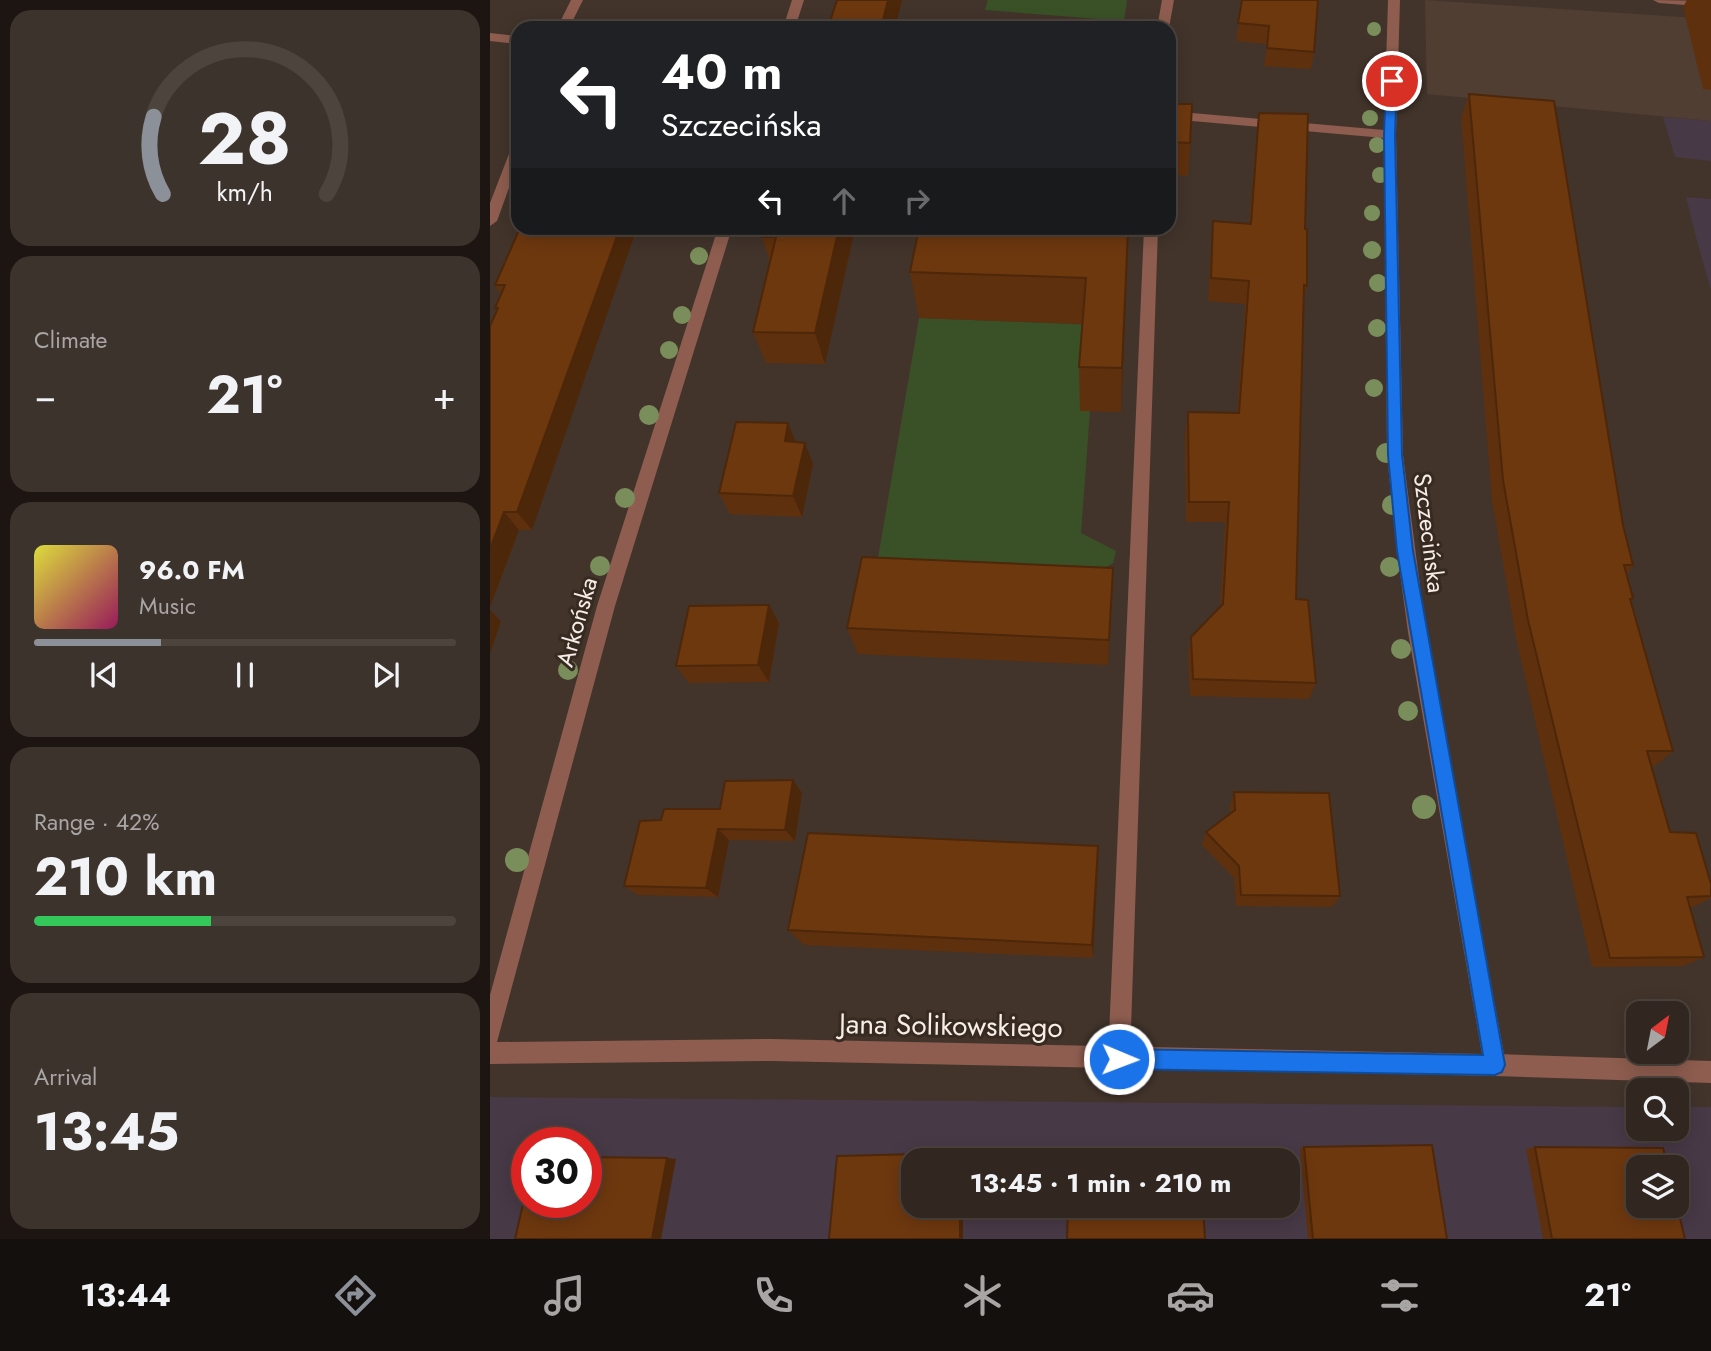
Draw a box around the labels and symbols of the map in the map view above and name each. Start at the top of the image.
pin [1362,51,1422,111]
street label: Szczecińska [1405,471,1454,595]
street label: Arkońska [547,573,606,671]
north arrow [1626,1001,1689,1064]
street label: Jana Solikowskiego [835,1003,1063,1048]
position arrow [1082,1022,1156,1096]
speed limit sign: 30 [511,1127,602,1218]

